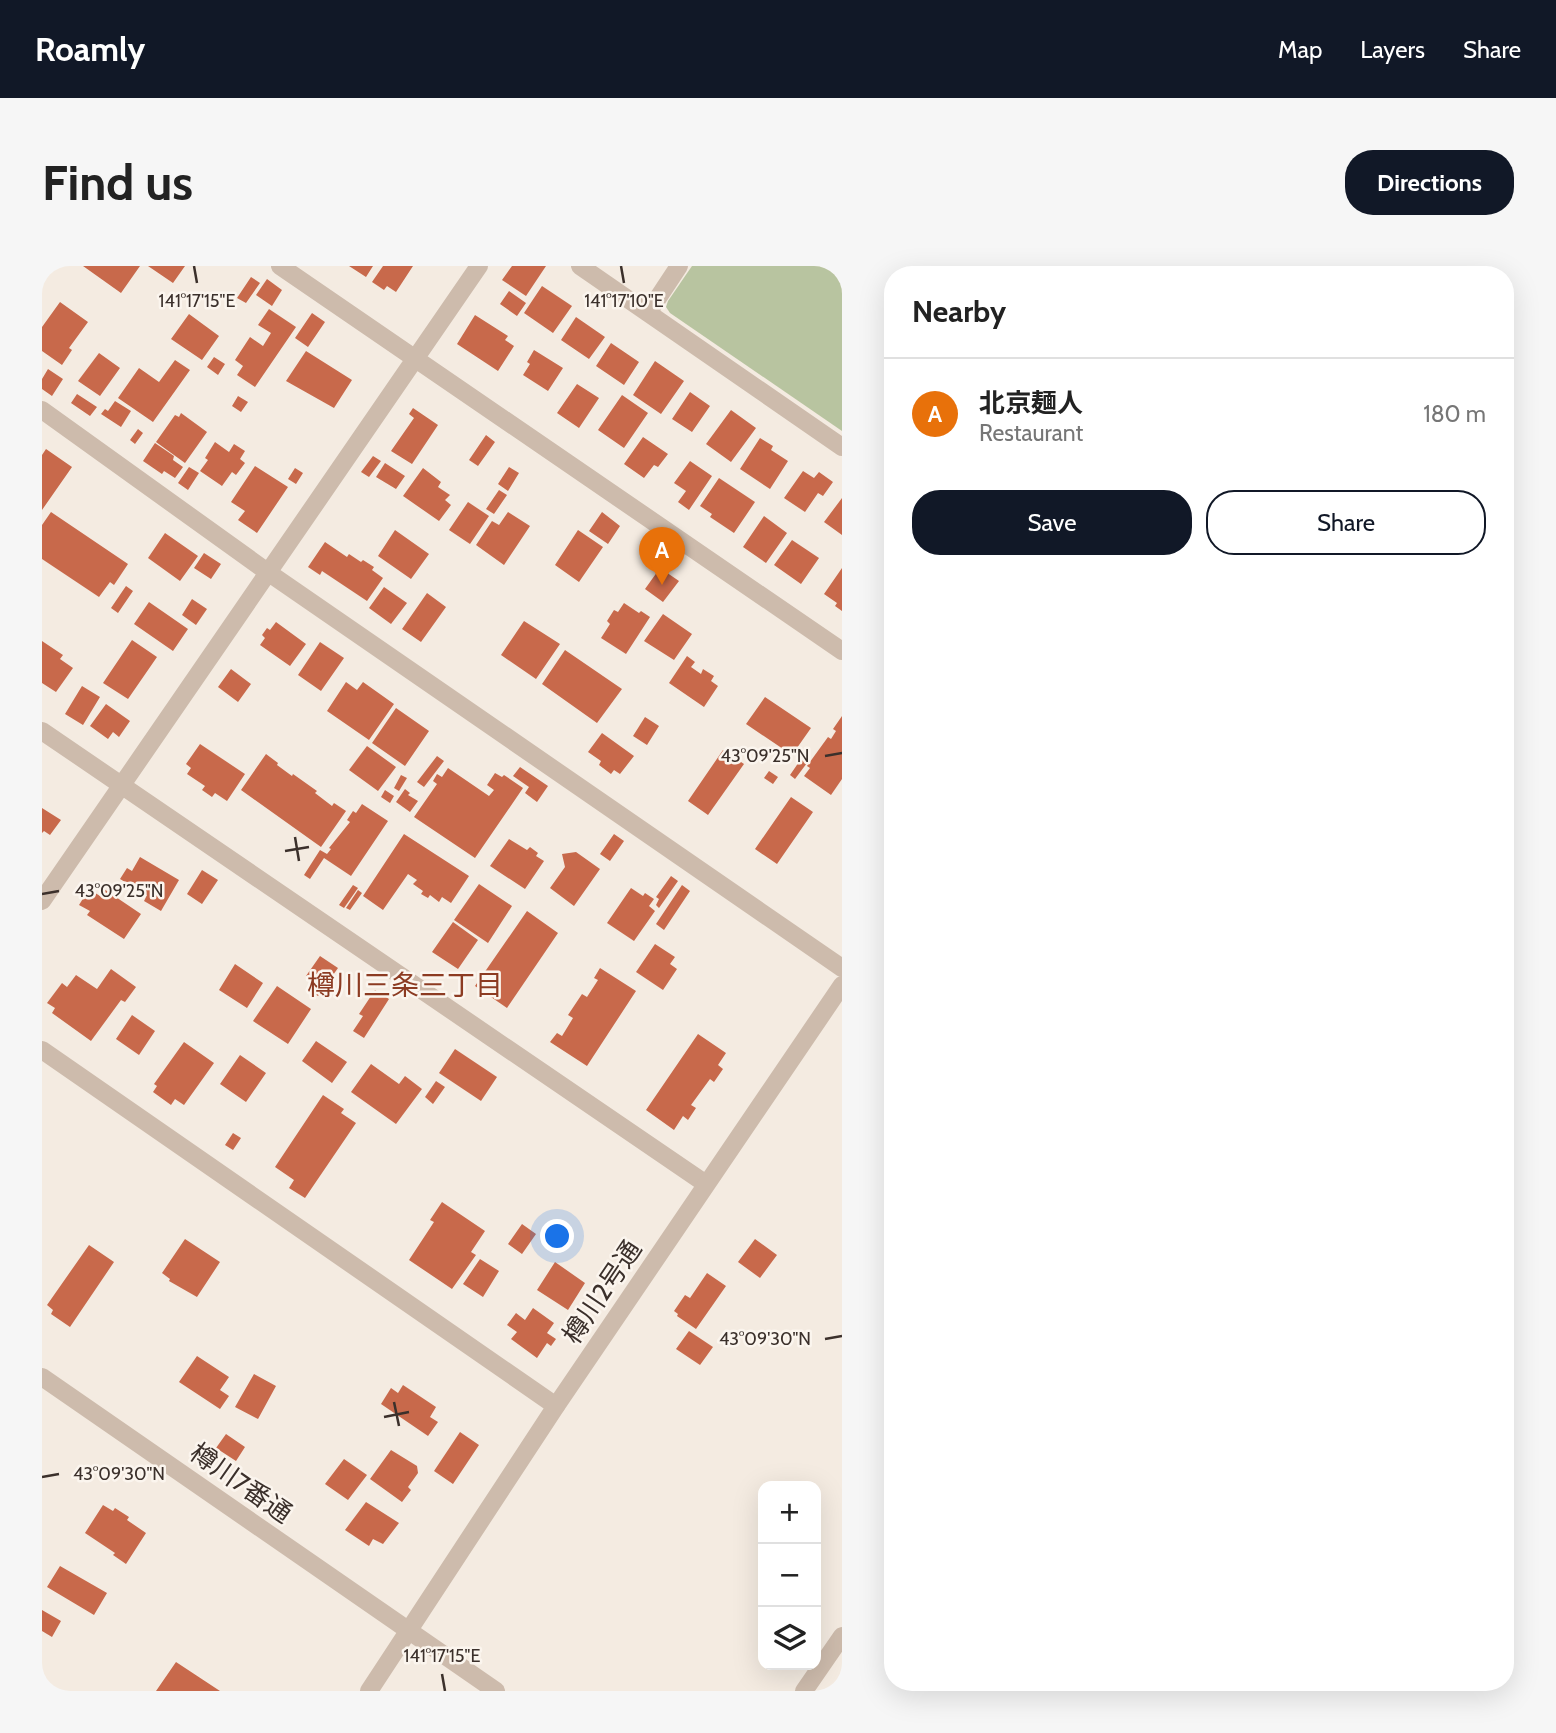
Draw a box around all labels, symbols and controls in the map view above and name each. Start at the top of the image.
text: Roamly [35,29,145,69]
text: Map [1278,35,1322,64]
text: Layers [1360,35,1425,64]
text: Share [1463,35,1521,64]
button: Directions [1345,150,1514,215]
text: Find us [42,153,193,212]
text: 141°17'15"E [159,290,235,312]
text: 141°17'10"E [584,290,664,312]
text: Nearby [912,293,1006,330]
text: 北京麺人 [979,387,1083,419]
text: A [928,400,942,428]
text: 180 m [1423,400,1486,428]
text: Restaurant [979,419,1083,447]
button: Save [912,490,1192,555]
button: Share [1206,490,1486,555]
pin: A [639,527,685,585]
text: 43°09'25"N [721,745,809,767]
text: 43°09'25"N [75,880,163,902]
district label: 樽川三条三丁目 [307,968,503,1002]
your location [540,1219,574,1253]
street label: 樽川2号通 [556,1234,648,1350]
text: 43°09'30"N [719,1328,811,1350]
street label: 樽川7番通 [184,1436,298,1530]
text: 43°09'30"N [73,1463,165,1485]
map controls [758,1481,821,1670]
button: + [758,1481,821,1544]
button: − [758,1544,821,1607]
button: layers [758,1607,821,1670]
text: 141°17'15"E [404,1645,480,1667]

